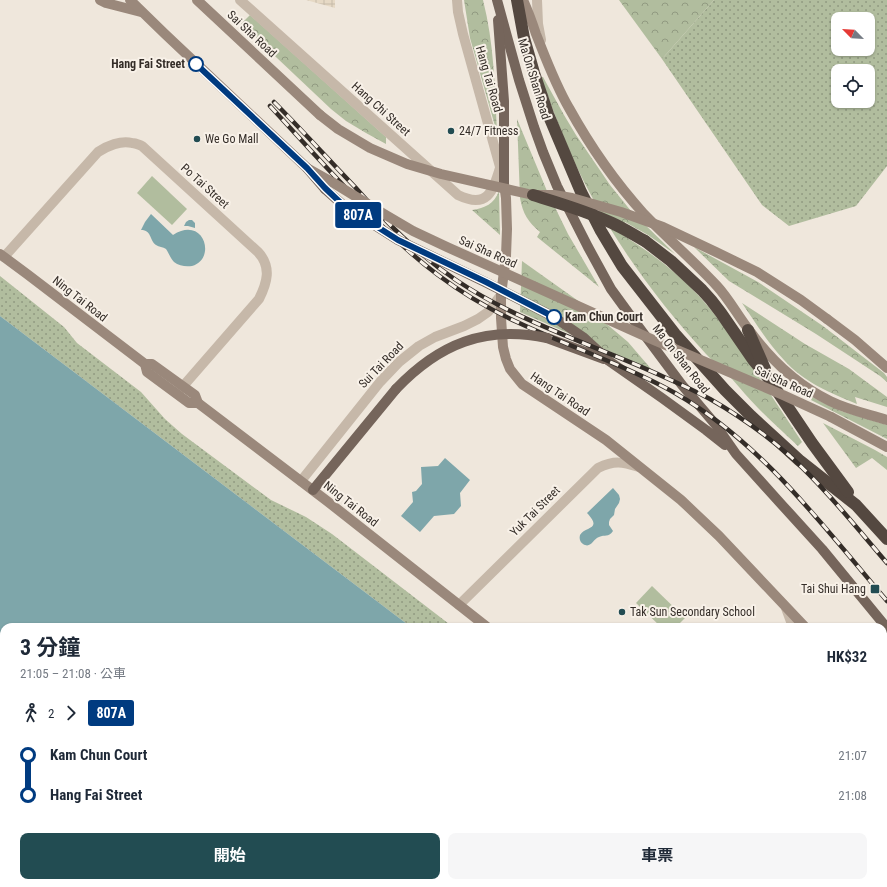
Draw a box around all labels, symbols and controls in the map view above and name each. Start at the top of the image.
street label: Sai Sha Road [225,8,280,60]
north arrow [831,12,875,56]
map controls [831,12,875,108]
street label: Ma On Shan Road [515,37,553,121]
street label: Hang Tai Road [473,44,505,114]
marker: Hang Fai Street [188,56,204,72]
place label: Hang Fai Street [111,57,185,71]
button: locate [831,64,875,108]
street label: Hang Chi Street [349,79,413,139]
place label: 24/7 Fitness [459,124,518,138]
marker: 24/7 Fitness [446,126,456,136]
place label: We Go Mall [205,132,259,146]
marker: We Go Mall [192,134,202,144]
street label: Po Tai Street [178,161,232,212]
line badge: 807A [330,202,386,228]
text: 807A [343,207,373,223]
street label: Sai Sha Road [457,233,519,271]
street label: Ning Tai Road [50,273,110,325]
marker: Kam Chun Court [546,309,562,325]
place label: Kam Chun Court [565,310,643,324]
street label: Ma On Shan Road [650,322,712,396]
street label: Sui Tai Road [356,339,406,391]
street label: Sai Sha Road [753,363,815,401]
street label: Hang Tai Road [528,369,592,419]
street label: Ning Tai Road [321,478,381,530]
street label: Yuk Tai Street [507,483,563,539]
place label: Tai Shui Hang [801,582,866,596]
marker: Tai Shui Hang [869,583,881,595]
place label: Tak Sun Secondary School [630,605,755,619]
marker: Tak Sun Secondary School [617,607,627,617]
text: 3 分鐘 [20,635,80,660]
text: HK$32 [827,648,867,666]
text: 21:05 – 21:08 · 公車 [20,666,126,681]
icon: walk [20,702,42,724]
icon: forward [60,702,82,724]
text: 807A [96,705,126,721]
text: 2 [48,706,54,721]
text: Kam Chun Court [50,746,147,764]
text: 21:07 [838,748,867,763]
text: Hang Fai Street [50,786,142,804]
text: 21:08 [838,788,867,803]
button: 開始 [20,833,440,879]
button: 車票 [448,833,867,879]

